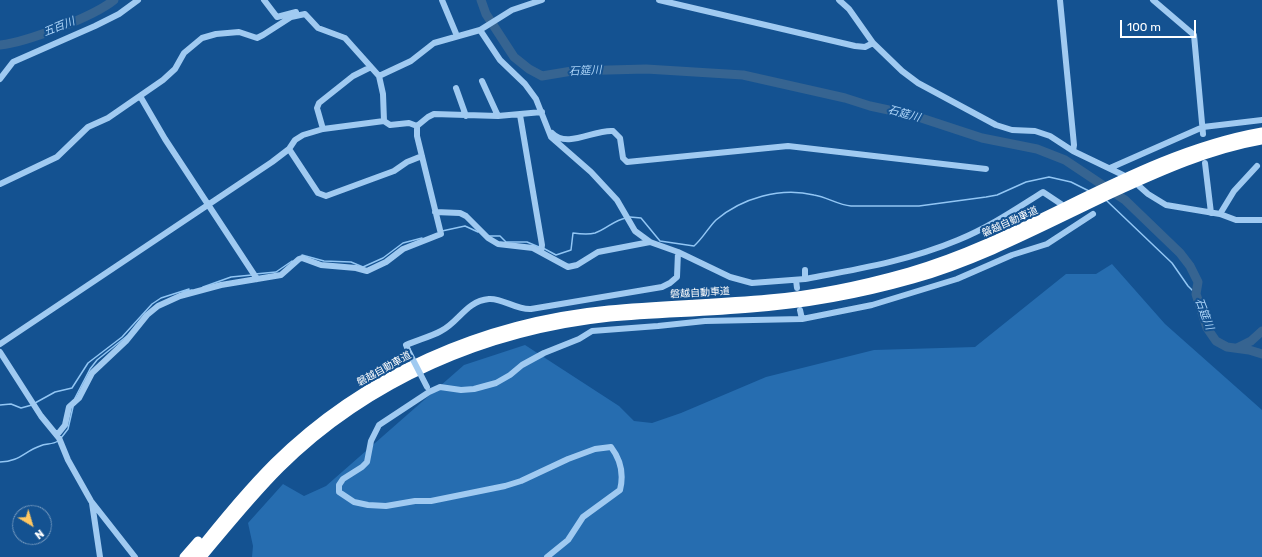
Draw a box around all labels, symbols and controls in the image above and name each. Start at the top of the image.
scale bar [1122,12,1198,38]
water label: 五百川 [41,15,77,39]
text: 100 m [1127,20,1161,34]
water label: 石筵川 [568,64,602,78]
water label: 石筵川 [886,103,922,125]
street label: 磐越自動車道 [980,204,1040,240]
street label: 磐越自動車道 [670,285,730,301]
water label: 石筵川 [1192,296,1216,332]
street label: 磐越自動車道 [355,349,413,389]
north arrow [12,505,52,545]
text: N [32,526,46,542]

